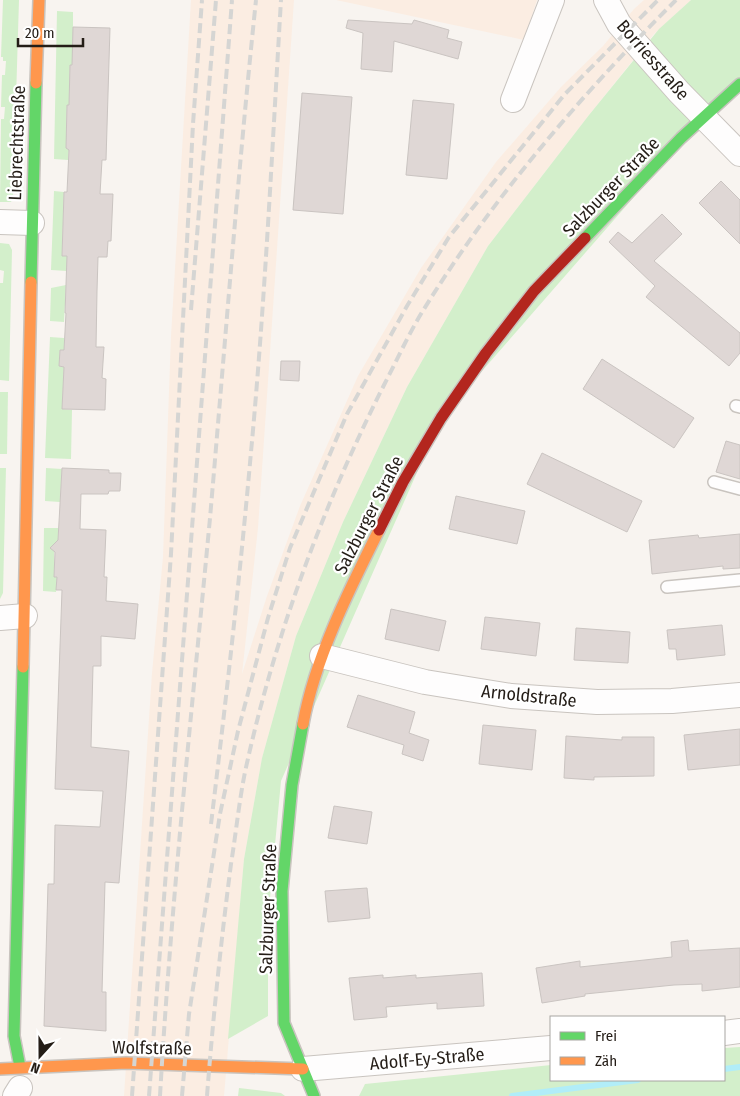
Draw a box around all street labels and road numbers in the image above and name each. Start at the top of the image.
street label: Borriesstraße [612,15,694,105]
street label: Liebrechtstraße [4,85,30,201]
street label: Salzburger Straße [558,132,664,241]
street label: Salzburger Straße [330,452,408,578]
street label: Arnoldstraße [480,680,578,712]
street label: Salzburger Straße [255,844,281,974]
street label: Wolfstraße [112,1036,192,1060]
street label: Adolf-Ey-Straße [369,1043,485,1075]

